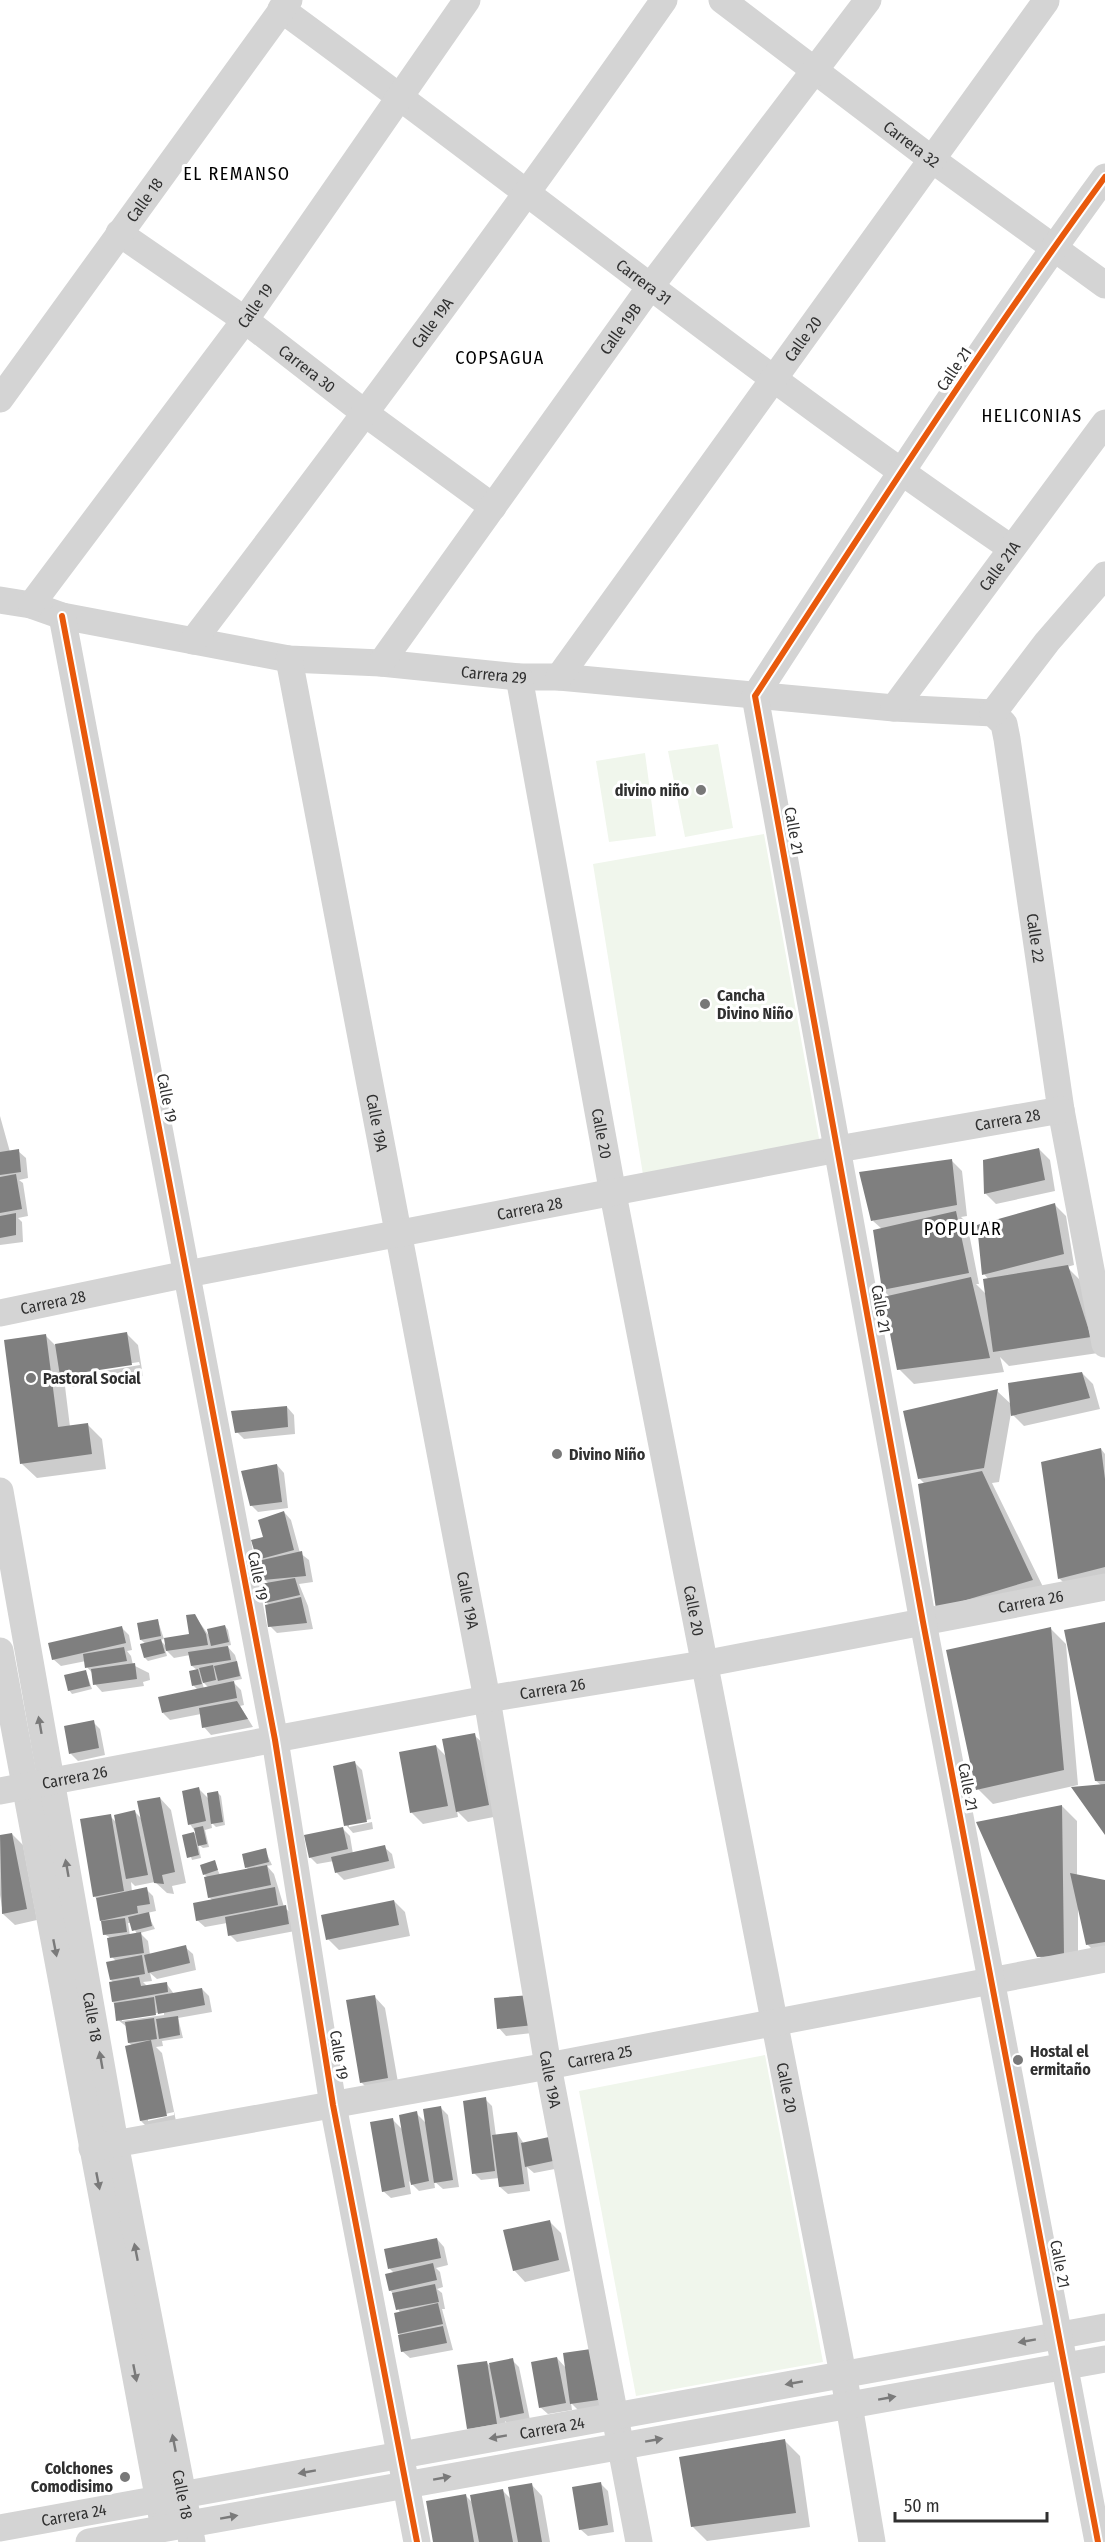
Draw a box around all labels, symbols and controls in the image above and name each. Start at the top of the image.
street label: Carrera 32 [880,117,943,171]
district label: EL REMANSO [183,163,291,185]
street label: Calle 18 [122,174,167,226]
street label: Carrera 31 [613,255,675,309]
street label: Calle 19 [233,280,277,332]
street label: Calle 19A [407,293,457,352]
street label: Calle 19B [595,299,645,358]
street label: Calle 20 [780,312,825,365]
street label: Carrera 30 [275,340,339,396]
street label: Calle 21 [933,344,975,394]
district label: COPSAGUA [455,347,545,369]
district label: HELICONIAS [981,405,1083,427]
street label: Calle 21A [975,537,1024,594]
street label: Carrera 29 [460,662,527,687]
place label: divino niño [615,781,689,800]
marker: divino niño [694,783,708,797]
street label: Calle 21 [780,805,808,857]
street label: Calle 22 [1023,912,1049,964]
place label: Cancha Divino Niño [717,986,794,1023]
marker: Cancha Divino Niño [698,997,712,1011]
street label: Calle 19 [153,1072,181,1124]
street label: Calle 19A [363,1092,392,1154]
street label: Carrera 28 [973,1104,1042,1134]
street label: Calle 20 [588,1107,616,1160]
street label: Carrera 28 [495,1193,564,1224]
district label: POPULAR [924,1218,1002,1240]
street label: Calle 21 [867,1283,895,1335]
street label: Carrera 28 [19,1286,87,1318]
place label: Pastoral Social [43,1369,141,1388]
marker: Pastoral Social [24,1371,38,1385]
place label: Divino Niño [569,1445,646,1464]
marker: Divino Niño [550,1447,564,1461]
street label: Calle 19 [244,1550,272,1602]
street label: Calle 19A [453,1570,483,1631]
street label: Calle 20 [680,1584,708,1638]
street label: Carrera 26 [996,1586,1065,1617]
street label: Carrera 26 [518,1674,587,1703]
one-way arrow [35,1716,44,1735]
street label: Carrera 26 [40,1761,109,1792]
street label: Calle 21 [954,1761,982,1813]
one-way arrow [63,1858,72,1877]
one-way arrow [51,1939,60,1958]
street label: Calle 18 [79,1991,106,2043]
street label: Calle 19 [326,2029,352,2081]
street label: Carrera 25 [566,2041,634,2072]
place label: Hostal el ermitaño [1030,2042,1091,2079]
street label: Calle 19A [536,2049,565,2110]
one-way arrow [96,2050,105,2069]
marker: Hostal el ermitaño [1011,2053,1025,2067]
street label: Calle 20 [773,2061,801,2115]
one-way arrow [94,2172,103,2191]
street label: Calle 21 [1046,2238,1074,2290]
one-way arrow [131,2242,140,2261]
one-way arrow [1017,2337,1036,2346]
one-way arrow [131,2363,140,2382]
one-way arrow [784,2379,803,2388]
one-way arrow [878,2394,897,2403]
street label: Carrera 24 [518,2412,586,2443]
one-way arrow [169,2433,178,2452]
one-way arrow [489,2433,508,2442]
one-way arrow [645,2435,664,2444]
place label: Colchones Comodisimo [31,2459,113,2496]
street label: Calle 18 [169,2468,197,2521]
one-way arrow [297,2468,316,2477]
marker: Colchones Comodisimo [118,2470,132,2484]
one-way arrow [432,2474,451,2483]
scale bar [895,2485,1046,2523]
text: 50 m [904,2495,940,2517]
street label: Carrera 24 [40,2499,108,2530]
one-way arrow [220,2512,239,2521]

